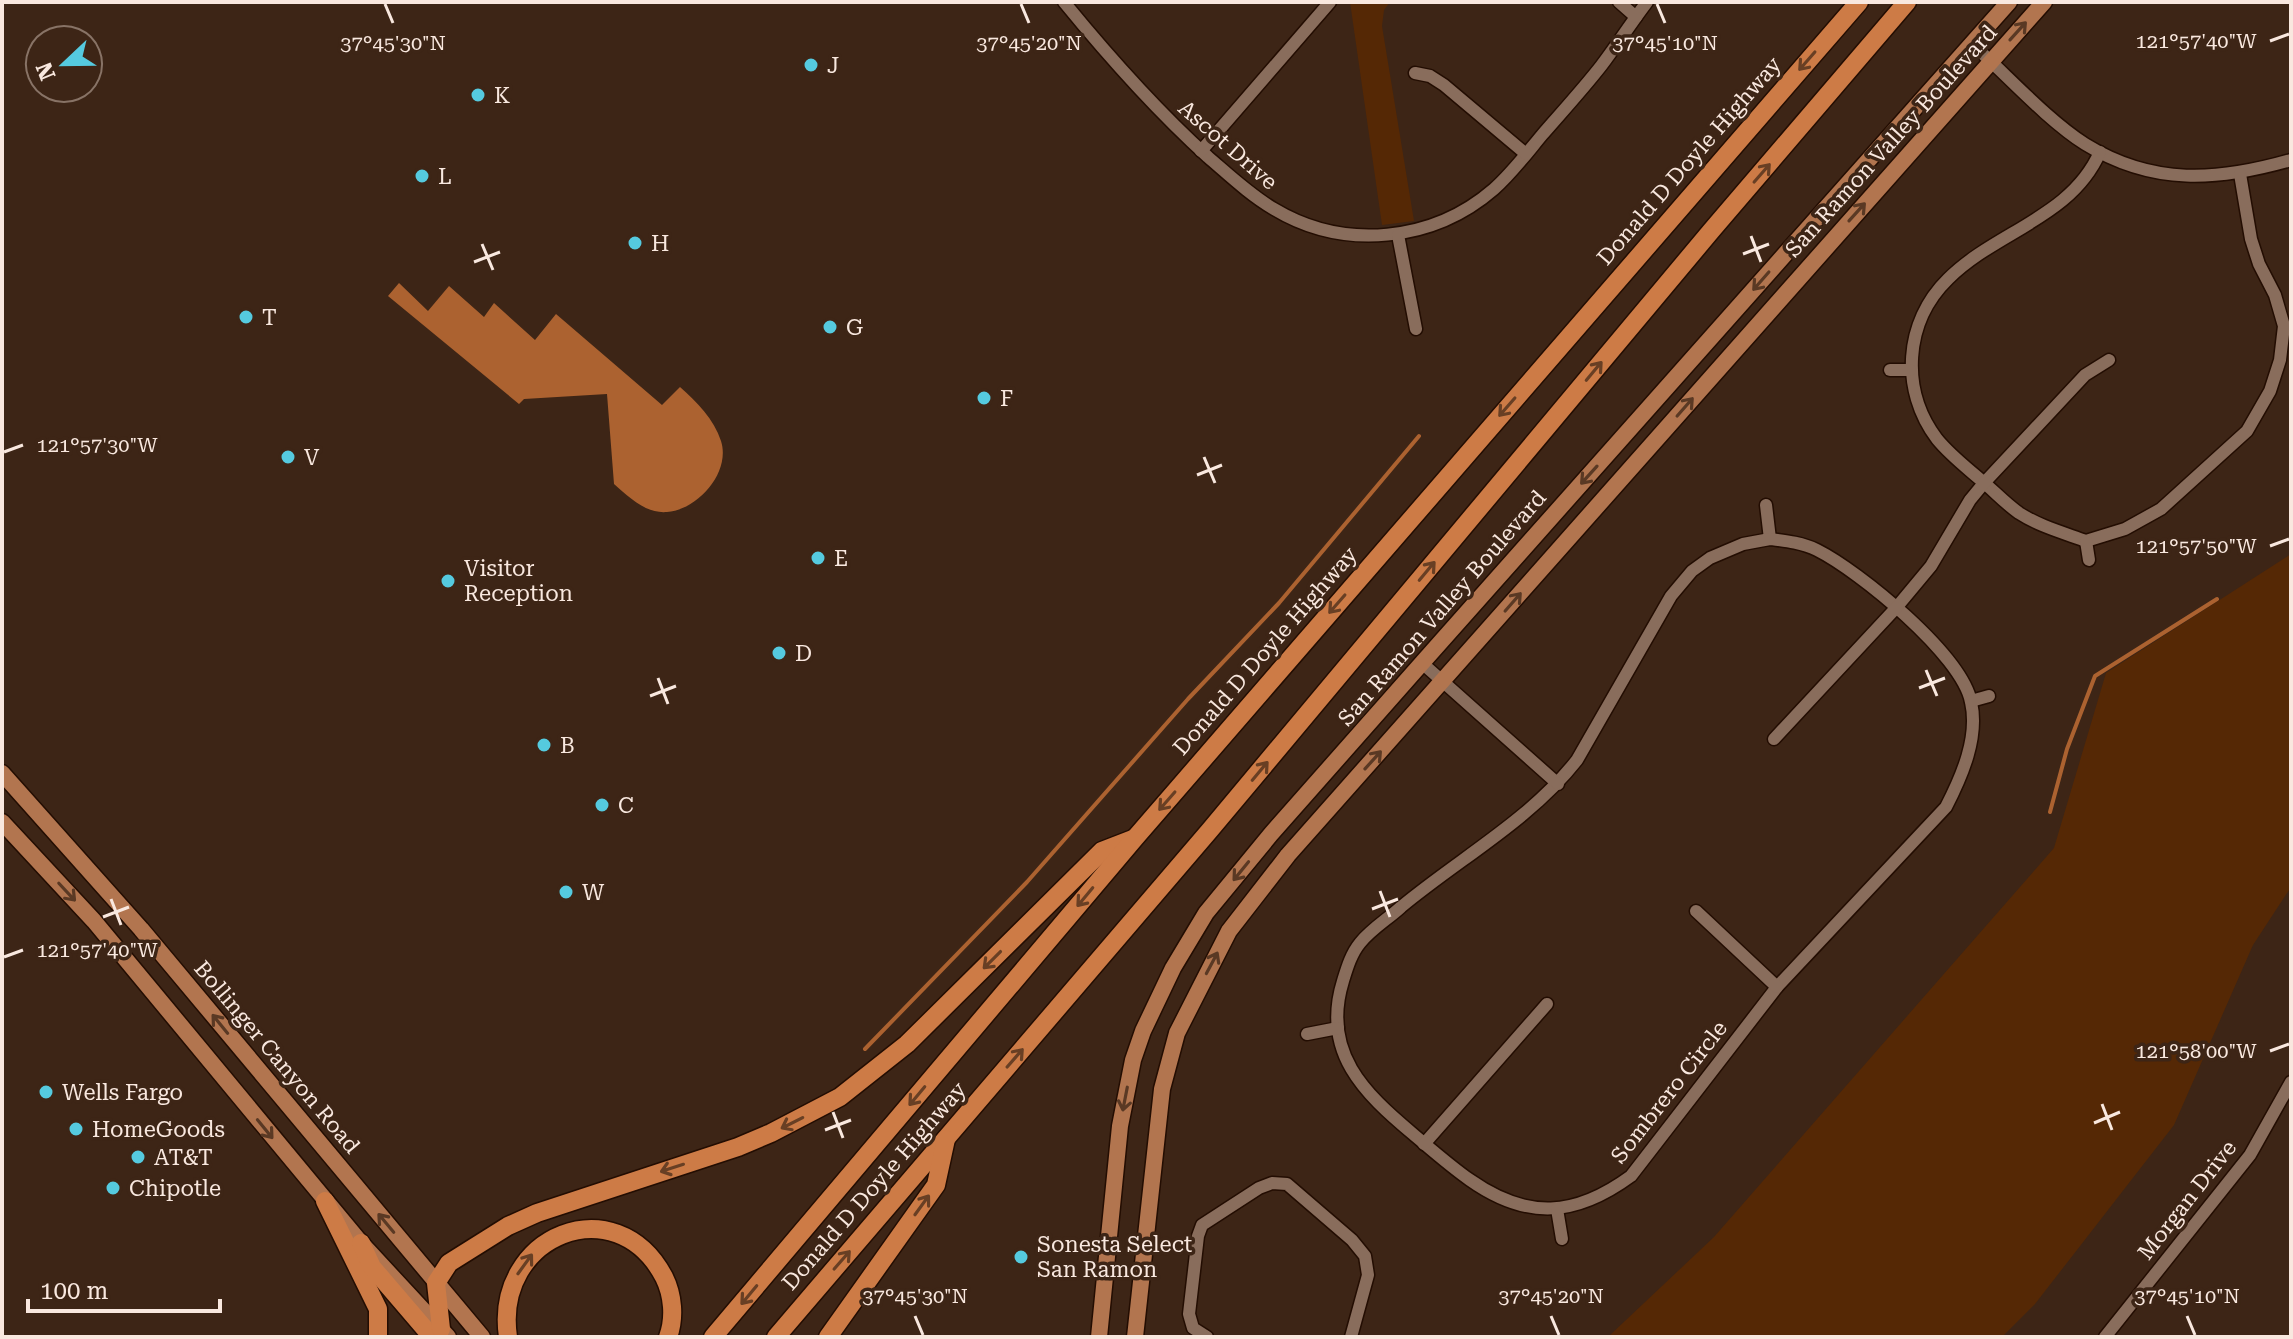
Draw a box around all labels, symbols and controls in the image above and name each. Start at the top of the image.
street label: San Ramon Valley Boulevard [1780,20,2002,262]
one-way arrow [2008,22,2026,42]
north arrow [24,24,104,104]
text: 121°57'40"W [2135,29,2257,53]
text: 37°45'30"N [340,31,446,55]
text: 37°45'20"N [976,31,1082,55]
text: 37°45'10"N [1612,31,1718,55]
one-way arrow [1799,50,1817,70]
street label: Donald D Doyle Highway [1592,52,1786,270]
place label: J [827,53,839,78]
marker: J [802,56,820,74]
text: N [31,59,61,84]
place label: K [494,83,510,108]
marker: K [469,86,487,104]
street label: Ascot Drive [1173,95,1283,195]
place label: L [438,164,452,189]
one-way arrow [1752,164,1770,184]
marker: L [413,167,431,185]
one-way arrow [1848,202,1866,222]
place label: H [651,231,669,256]
marker: H [626,234,644,252]
one-way arrow [1753,270,1771,290]
place label: T [262,305,277,330]
marker: T [237,308,255,326]
place label: G [846,315,863,340]
marker: G [821,318,839,336]
one-way arrow [1585,362,1603,382]
place label: F [1000,386,1013,411]
marker: F [975,389,993,407]
one-way arrow [1498,397,1516,417]
one-way arrow [1676,397,1694,417]
text: 121°57'30"W [36,433,158,457]
place label: V [304,445,320,470]
marker: V [279,448,297,466]
one-way arrow [1580,465,1598,485]
street label: San Ramon Valley Boulevard [1333,485,1551,731]
text: 121°57'50"W [2135,534,2257,558]
street label: Donald D Doyle Highway [1168,542,1362,760]
place label: E [834,546,848,571]
marker: E [809,549,827,567]
place label: Visitor Reception [464,556,573,606]
one-way arrow [1418,561,1436,582]
marker: Visitor Reception [439,572,457,590]
one-way arrow [1328,593,1346,614]
one-way arrow [1504,593,1522,613]
place label: D [795,641,812,666]
marker: D [770,644,788,662]
place label: B [560,733,575,758]
marker: B [535,736,553,754]
one-way arrow [1364,750,1382,770]
one-way arrow [1251,761,1269,781]
one-way arrow [1159,790,1177,810]
place label: C [618,793,634,818]
marker: C [593,796,611,814]
one-way arrow [1233,860,1251,881]
place label: W [582,880,605,905]
one-way arrow [57,882,76,902]
marker: W [557,883,575,901]
one-way arrow [1076,887,1094,907]
text: 121°57'40"W [36,938,158,962]
one-way arrow [982,950,1002,969]
one-way arrow [1205,951,1221,975]
street label: Bollinger Canyon Road [189,956,365,1158]
one-way arrow [211,1014,229,1035]
street label: Sombrero Circle [1606,1016,1732,1168]
text: 121°58'00"W [2135,1039,2257,1063]
one-way arrow [1006,1048,1024,1069]
street label: Donald D Doyle Highway [777,1077,971,1295]
place label: Wells Fargo [62,1080,183,1105]
marker: Wells Fargo [37,1083,55,1101]
one-way arrow [908,1085,926,1106]
one-way arrow [1117,1086,1132,1112]
one-way arrow [780,1116,804,1131]
place label: HomeGoods [92,1117,225,1142]
one-way arrow [256,1118,274,1139]
marker: HomeGoods [67,1120,85,1138]
street label: Morgan Drive [2133,1135,2241,1265]
place label: AT&T [154,1145,213,1170]
marker: AT&T [129,1148,147,1166]
one-way arrow [660,1162,685,1176]
place label: Chipotle [129,1176,221,1201]
marker: Chipotle [104,1179,122,1197]
one-way arrow [914,1195,930,1217]
one-way arrow [377,1214,395,1234]
place label: Sonesta Select San Ramon [1037,1232,1192,1282]
marker: Sonesta Select San Ramon [1012,1248,1030,1266]
one-way arrow [833,1250,851,1271]
one-way arrow [517,1253,533,1275]
scale bar [28,1263,220,1313]
text: 100 m [40,1277,108,1305]
one-way arrow [740,1284,758,1304]
text: 37°45'30"N [862,1284,968,1308]
text: 37°45'20"N [1498,1284,1604,1308]
text: 37°45'10"N [2134,1284,2240,1308]

